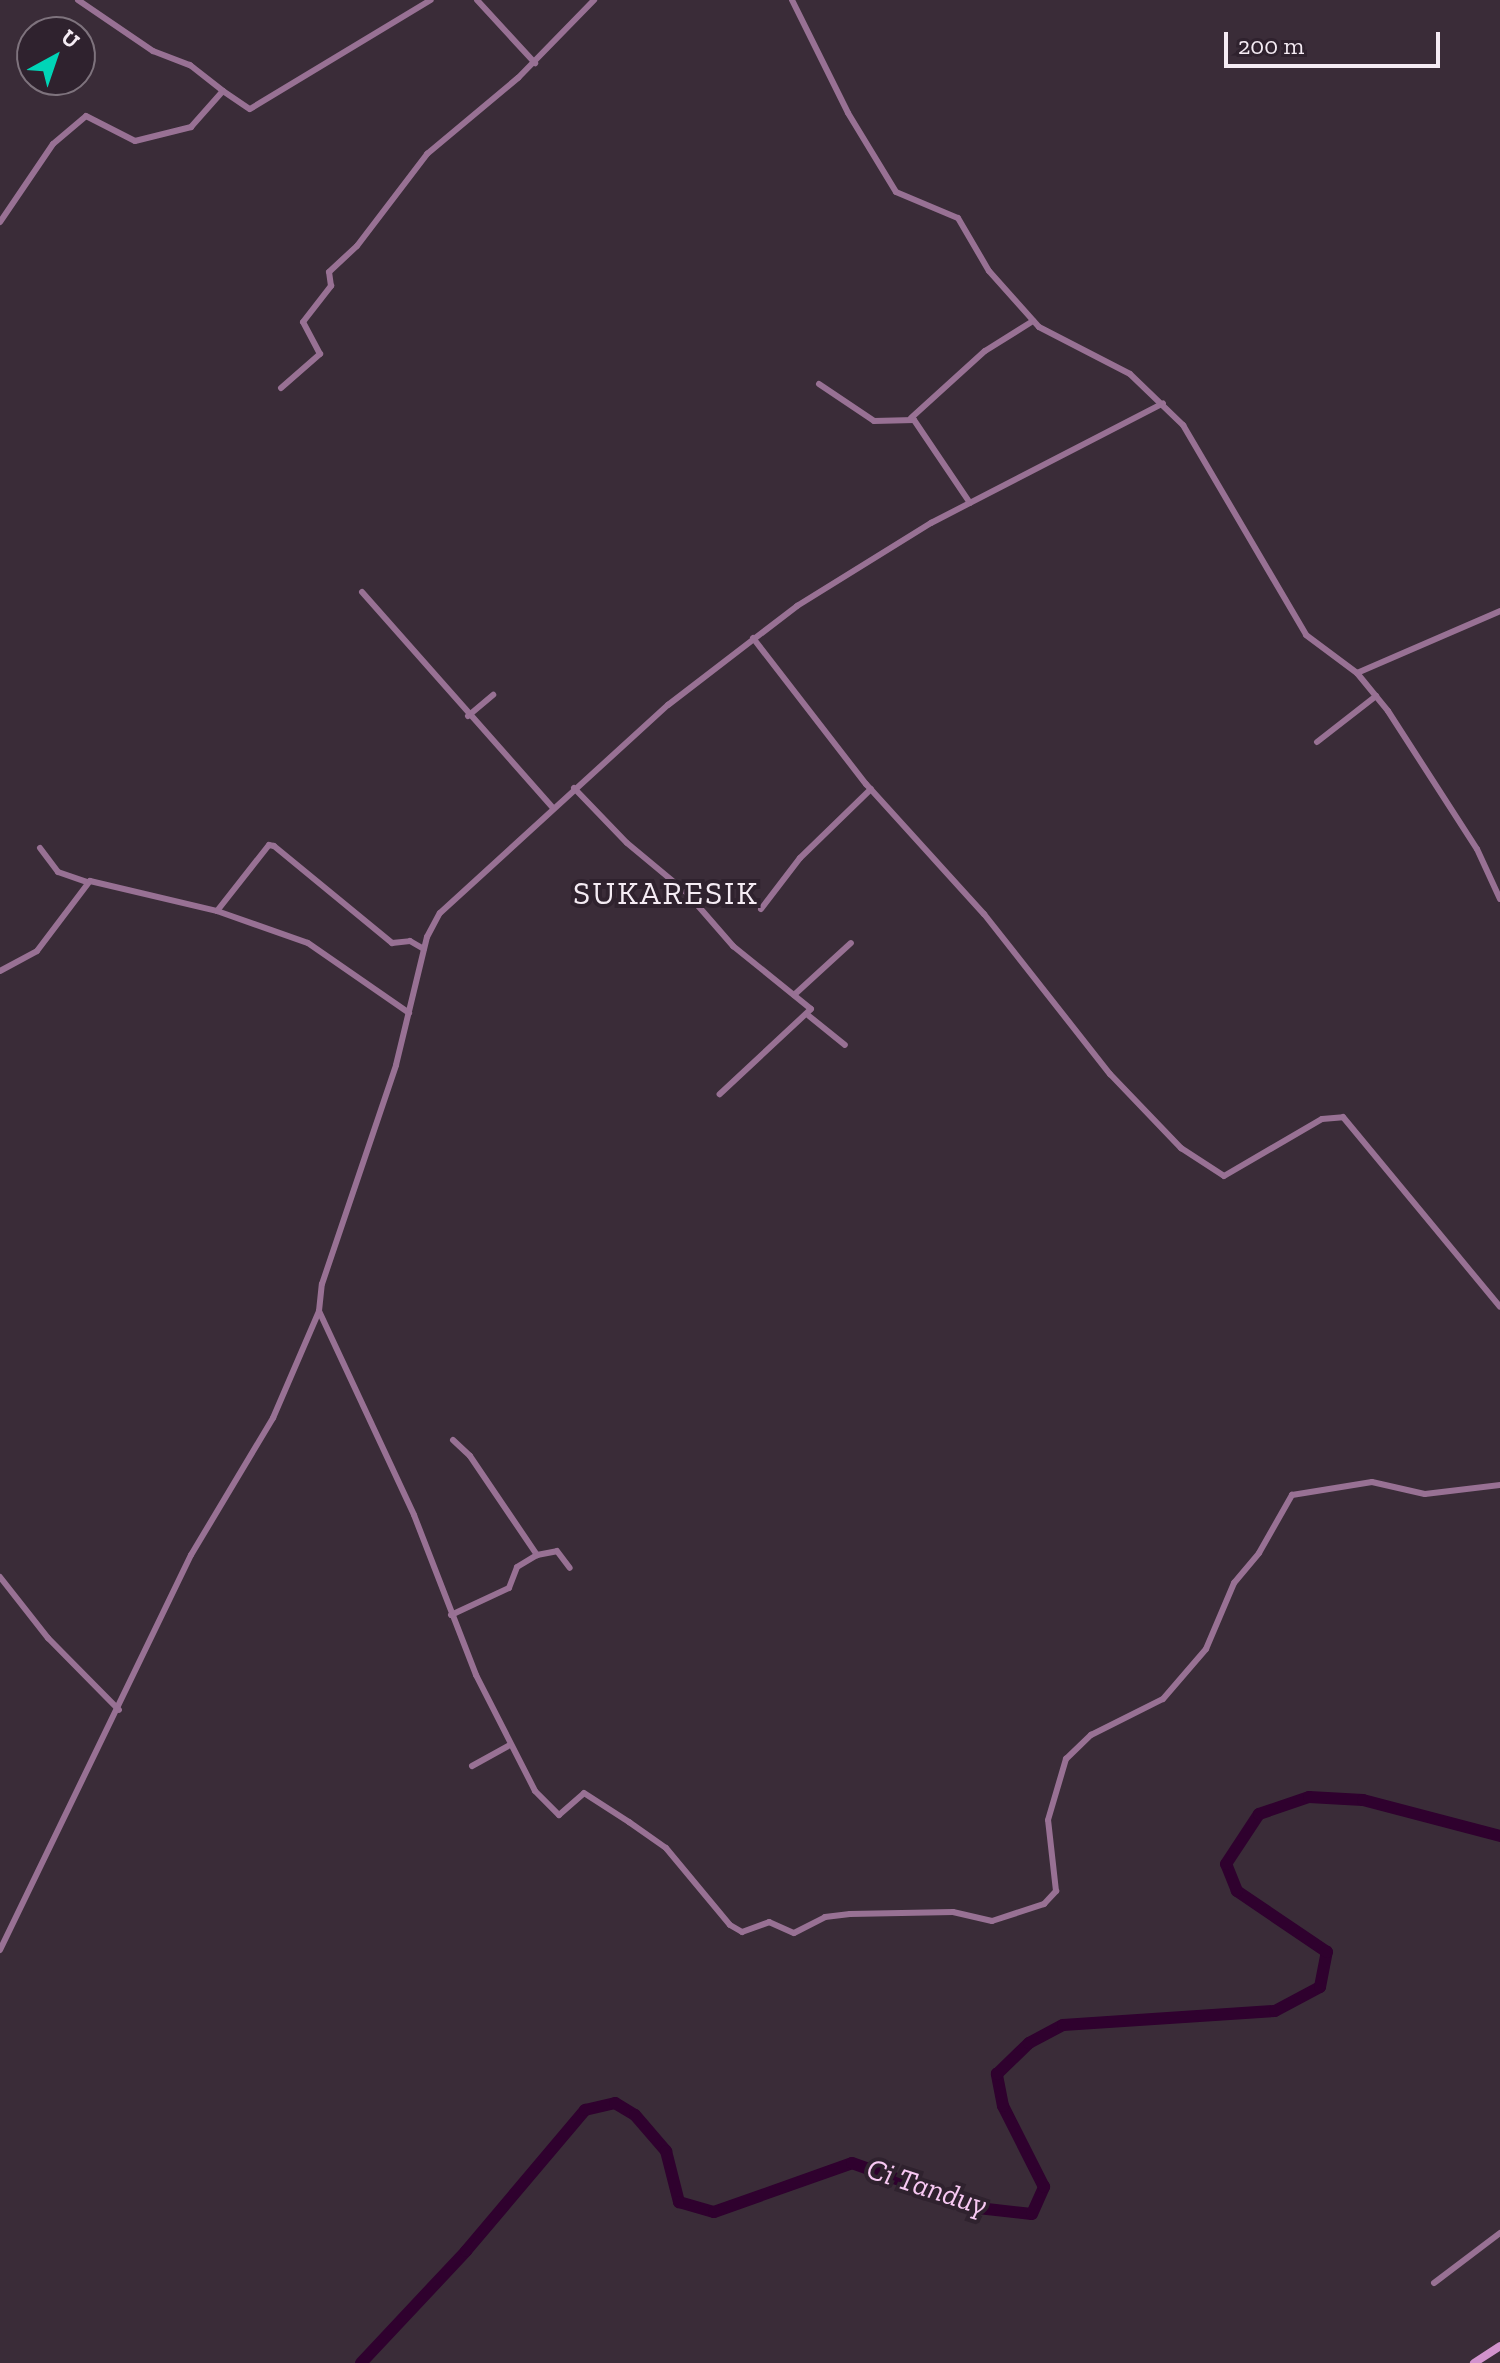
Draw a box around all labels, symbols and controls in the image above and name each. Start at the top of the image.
north arrow [16,16,96,96]
scale bar [1228,16,1444,66]
text: U [56,23,85,54]
text: 200 m [1238,31,1304,60]
district label: SUKARESIK [573,874,759,912]
water label: Ci Tanduy [862,2151,992,2223]

